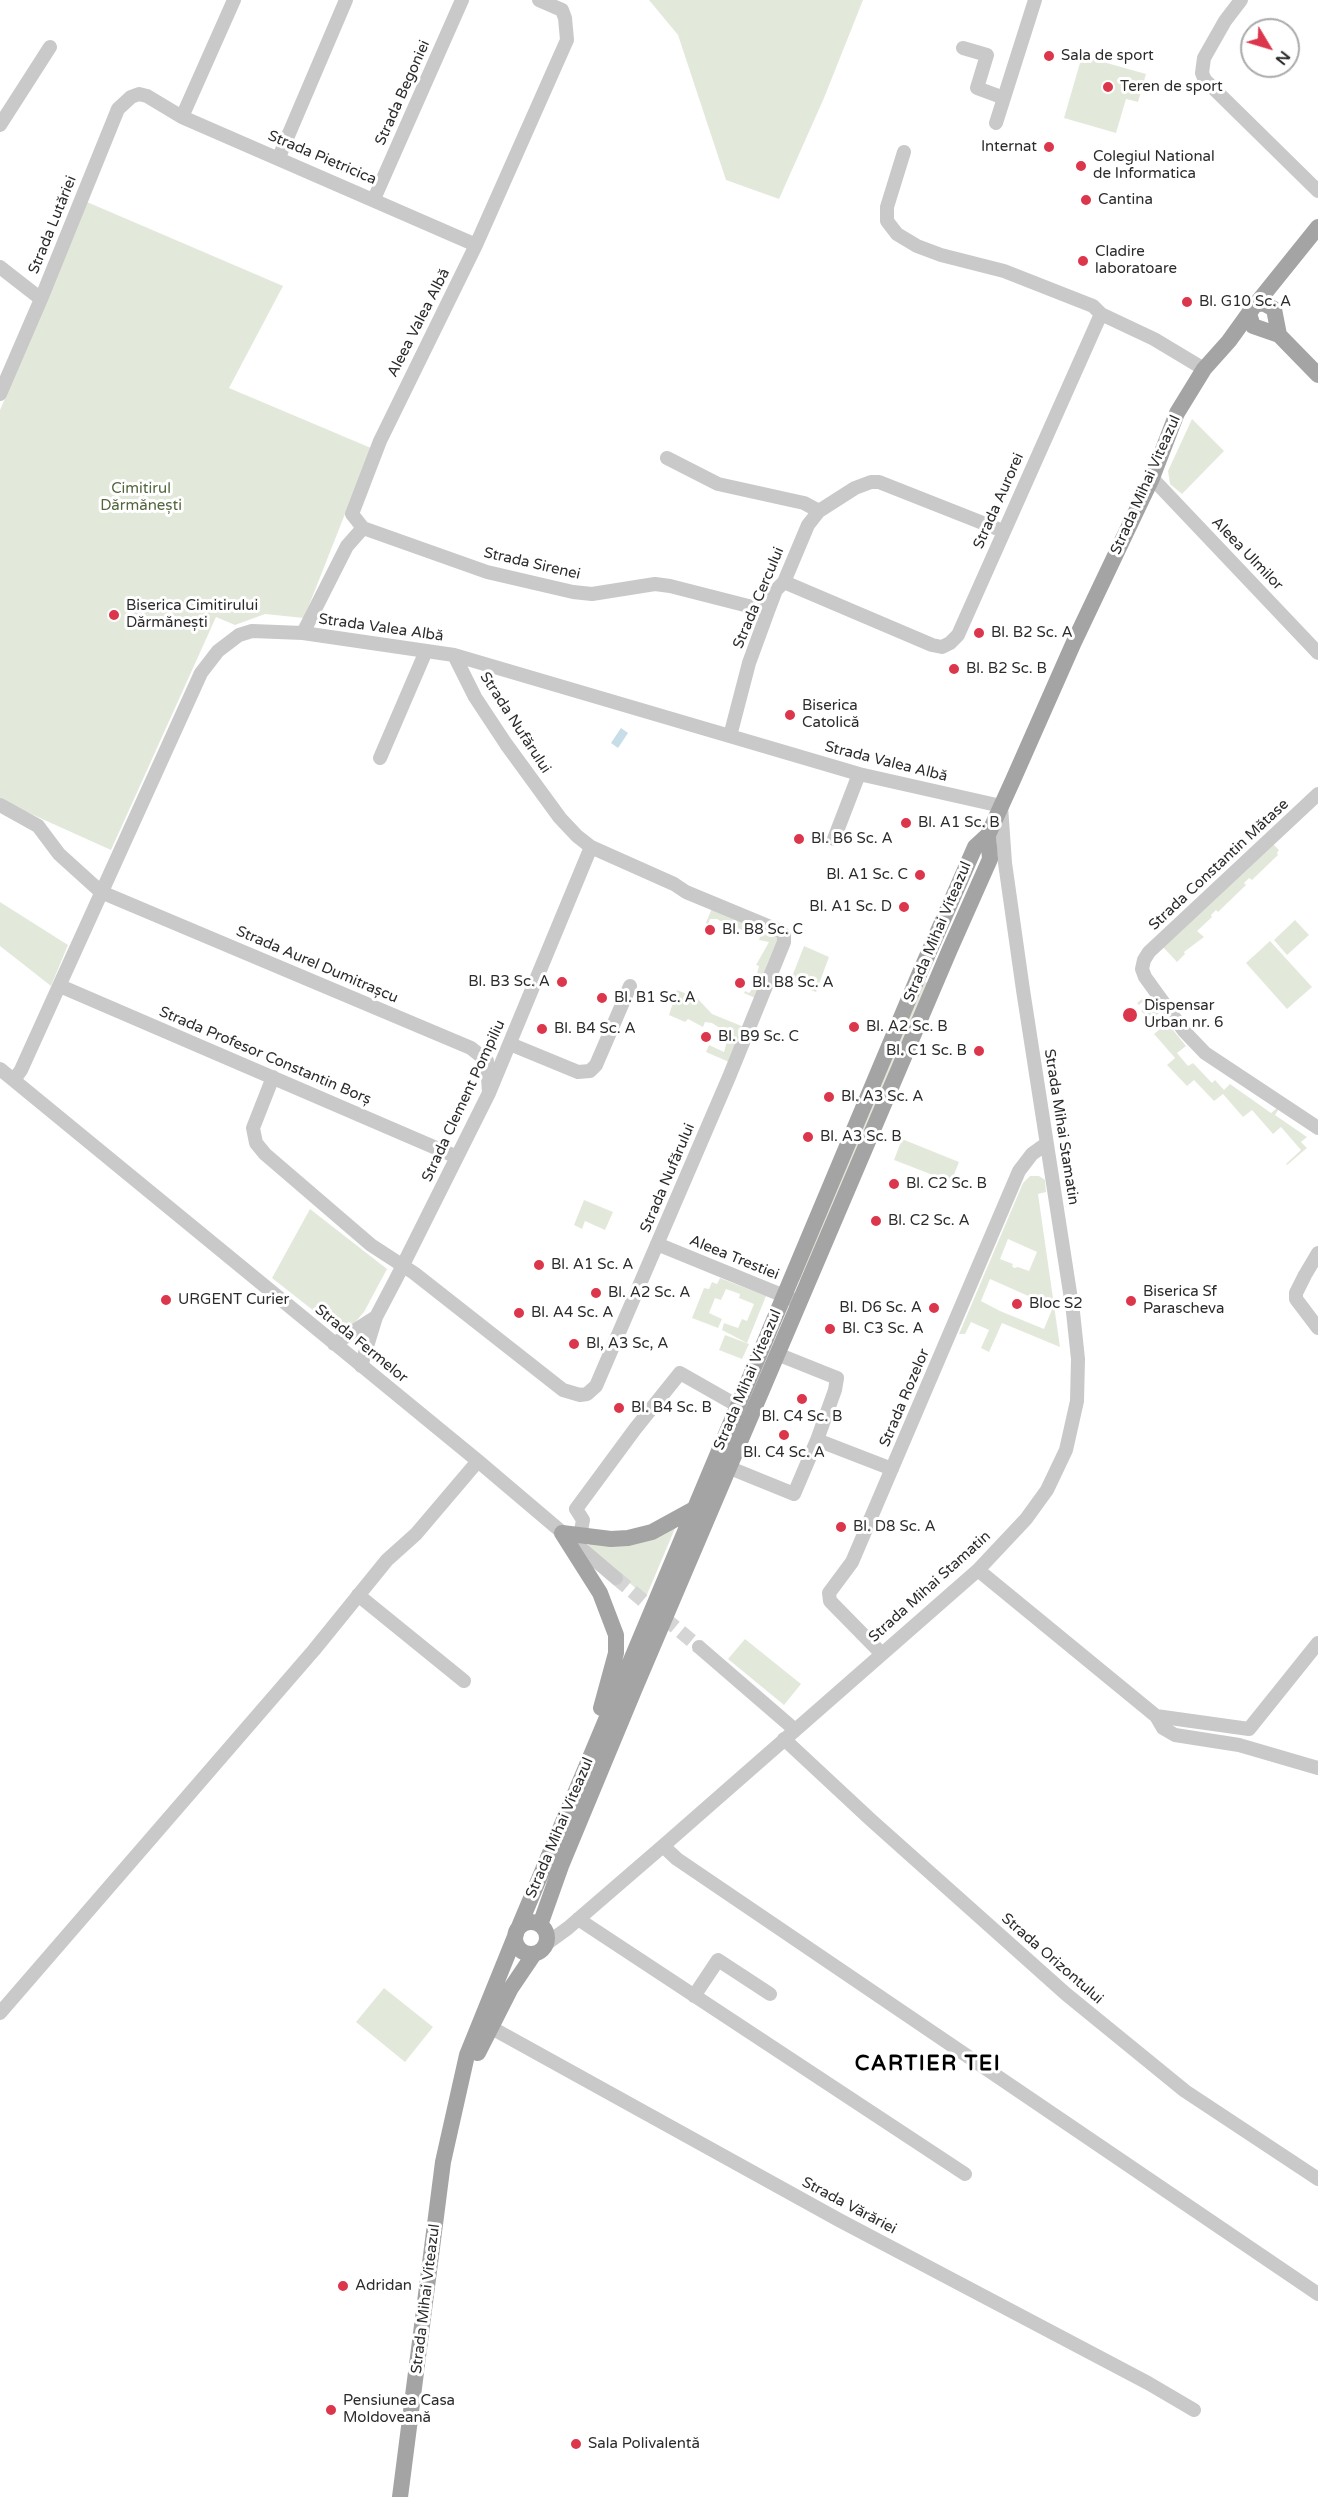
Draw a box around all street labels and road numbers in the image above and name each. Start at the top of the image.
street label: Strada Begoniei [372,38,434,148]
street label: Strada Pietricica [265,127,379,189]
street label: Strada Lutăriei [25,173,81,277]
street label: Aleea Valea Albă [384,266,454,380]
street label: Strada Mihai Viteazul [1107,412,1185,558]
street label: Strada Aurorei [970,450,1028,552]
street label: Aleea Ulmilor [1207,514,1287,594]
street label: Strada Sirenei [482,544,582,584]
street label: Strada Cercului [730,545,788,651]
street label: Strada Valea Albă [317,610,445,646]
street label: Strada Nufărului [476,669,554,777]
street label: Strada Valea Albă [823,738,949,786]
street label: Strada Constantin Mătase [1145,796,1293,934]
street label: Strada Mihai Viteazul [900,859,976,1005]
street label: Strada Aurel Dumitrașcu [233,923,401,1007]
street label: Strada Profesor Constantin Borș [156,1003,374,1109]
street label: Strada Clement Pompiliu [419,1017,509,1185]
street label: Strada Mihai Stamatin [1040,1048,1082,1206]
street label: Strada Nufărului [637,1121,699,1235]
street label: Aleea Trestiei [686,1232,782,1284]
street label: Strada Fermelor [311,1301,411,1387]
street label: Strada Mihai Viteazul [710,1307,786,1453]
street label: Strada Rozelor [876,1346,934,1450]
street label: Strada Mihai Stamatin [865,1528,995,1646]
street label: Strada Mihai Viteazul [522,1755,598,1901]
street label: Strada Orizontului [997,1910,1107,2008]
street label: Strada Vărăriei [799,2174,899,2238]
street label: Strada Mihai Viteazul [408,2223,444,2375]

